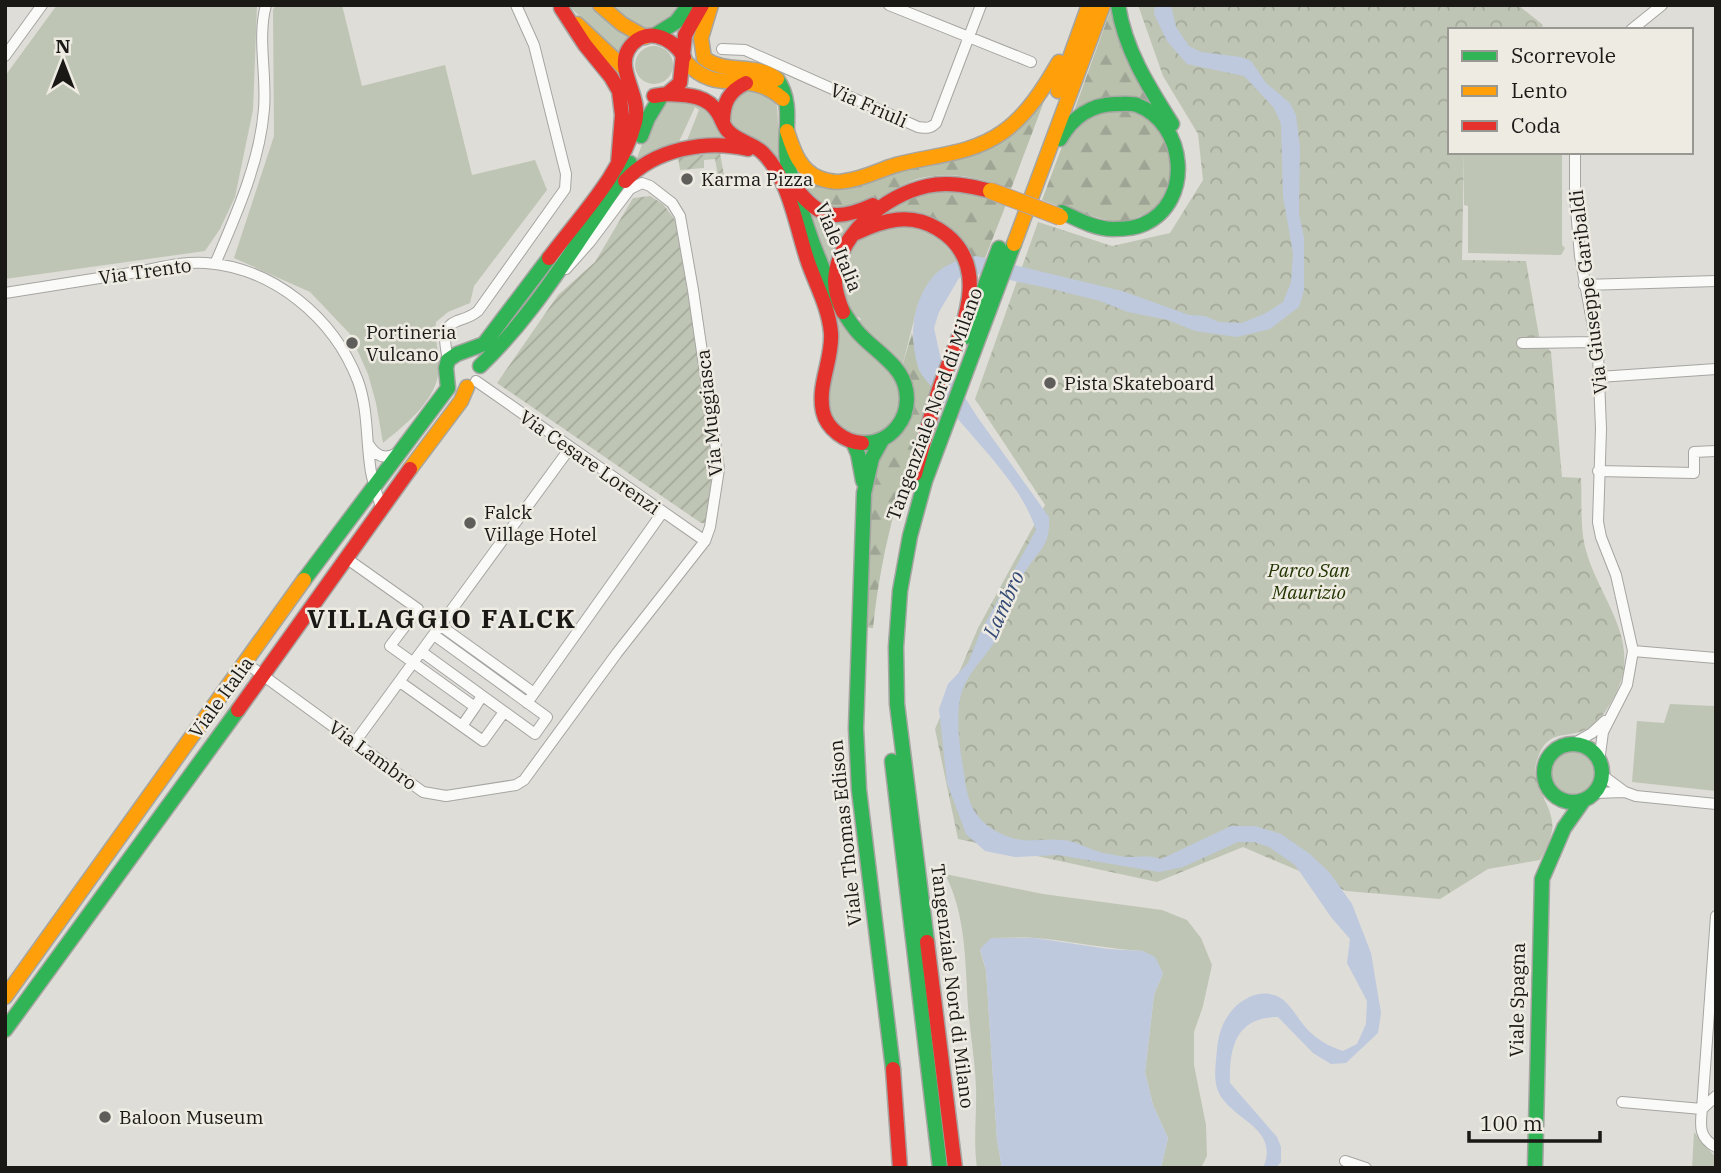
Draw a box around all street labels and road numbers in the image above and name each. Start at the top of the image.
street label: Via Friuli [827,77,911,133]
street label: Via Giuseppe Garibaldi [1564,188,1612,396]
street label: Viale Italia [810,199,868,295]
street label: Via Trento [97,253,193,289]
street label: Tangenziale Nord di Milano [881,284,987,524]
street label: Via Muggiasca [690,348,728,478]
street label: Via Cesare Lorenzi [515,404,665,520]
street label: Viale Italia [183,652,259,742]
street label: Via Lambro [324,715,422,795]
street label: Viale Thomas Edison [823,738,867,928]
street label: Tangenziale Nord di Milano [926,862,980,1110]
street label: Viale Spagna [1504,942,1530,1058]

